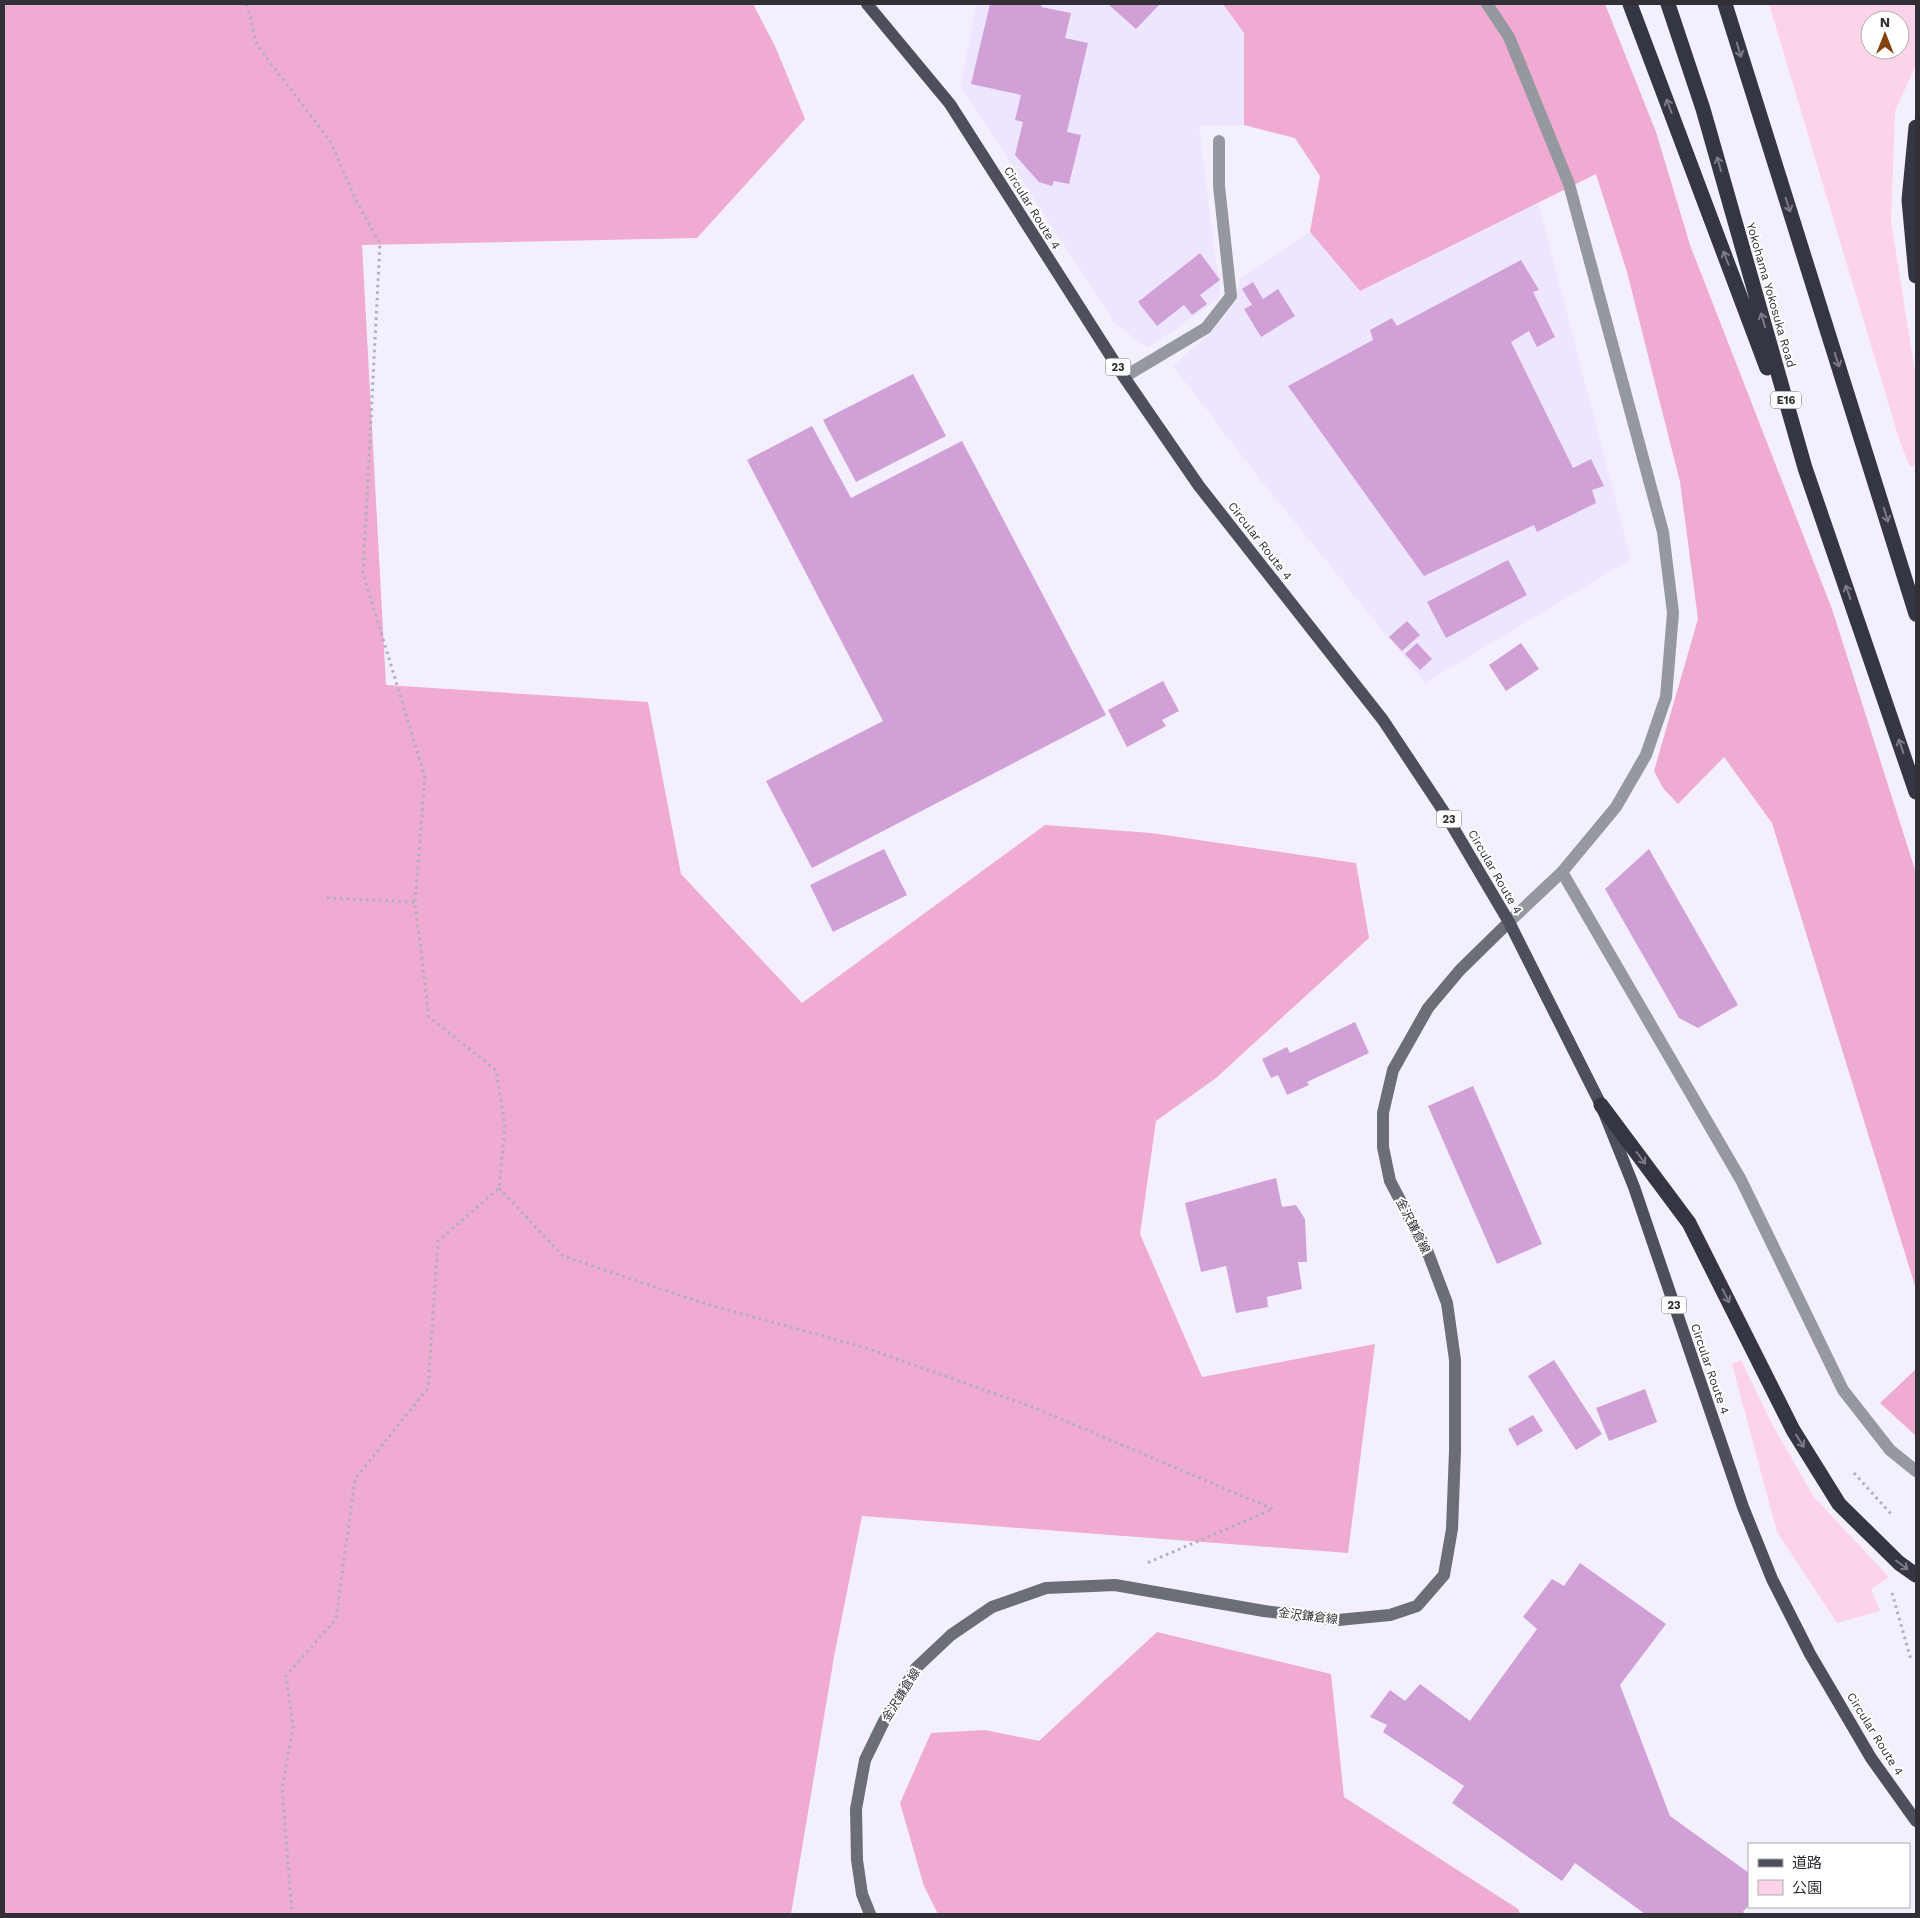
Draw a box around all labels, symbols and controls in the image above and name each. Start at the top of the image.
north arrow [1860,10,1910,60]
text: N [1880,14,1890,30]
one-way arrow [1735,42,1745,58]
one-way arrow [1664,99,1673,114]
one-way arrow [1713,156,1723,172]
street label: Circular Route 4 [1001,164,1063,252]
one-way arrow [1784,197,1794,213]
street label: Yokohama Yokosuka Road [1744,221,1798,369]
one-way arrow [1721,251,1730,266]
one-way arrow [1758,313,1767,329]
one-way arrow [1833,352,1842,368]
road number: 23 [1106,358,1130,376]
road number: E16 [1771,392,1801,408]
street label: Circular Route 4 [1225,499,1295,583]
one-way arrow [1881,507,1891,523]
one-way arrow [1843,585,1852,601]
one-way arrow [1896,739,1905,754]
road number: 23 [1436,811,1462,828]
street label: Circular Route 4 [1465,827,1525,917]
one-way arrow [1635,1151,1646,1164]
street label: 金沢鎌倉線 [1393,1196,1433,1256]
one-way arrow [1722,1288,1731,1303]
road number: 23 [1662,1296,1686,1314]
street label: Circular Route 4 [1688,1322,1732,1416]
one-way arrow [1795,1433,1805,1447]
one-way arrow [1895,1560,1909,1570]
street label: 金沢鎌倉線 [1277,1605,1339,1627]
street label: 金沢鎌倉線 [879,1666,923,1724]
street label: Circular Route 4 [1844,1690,1906,1778]
legend [1748,1843,1910,1908]
text: 道路 [1792,1854,1822,1872]
text: 公園 [1792,1879,1822,1897]

